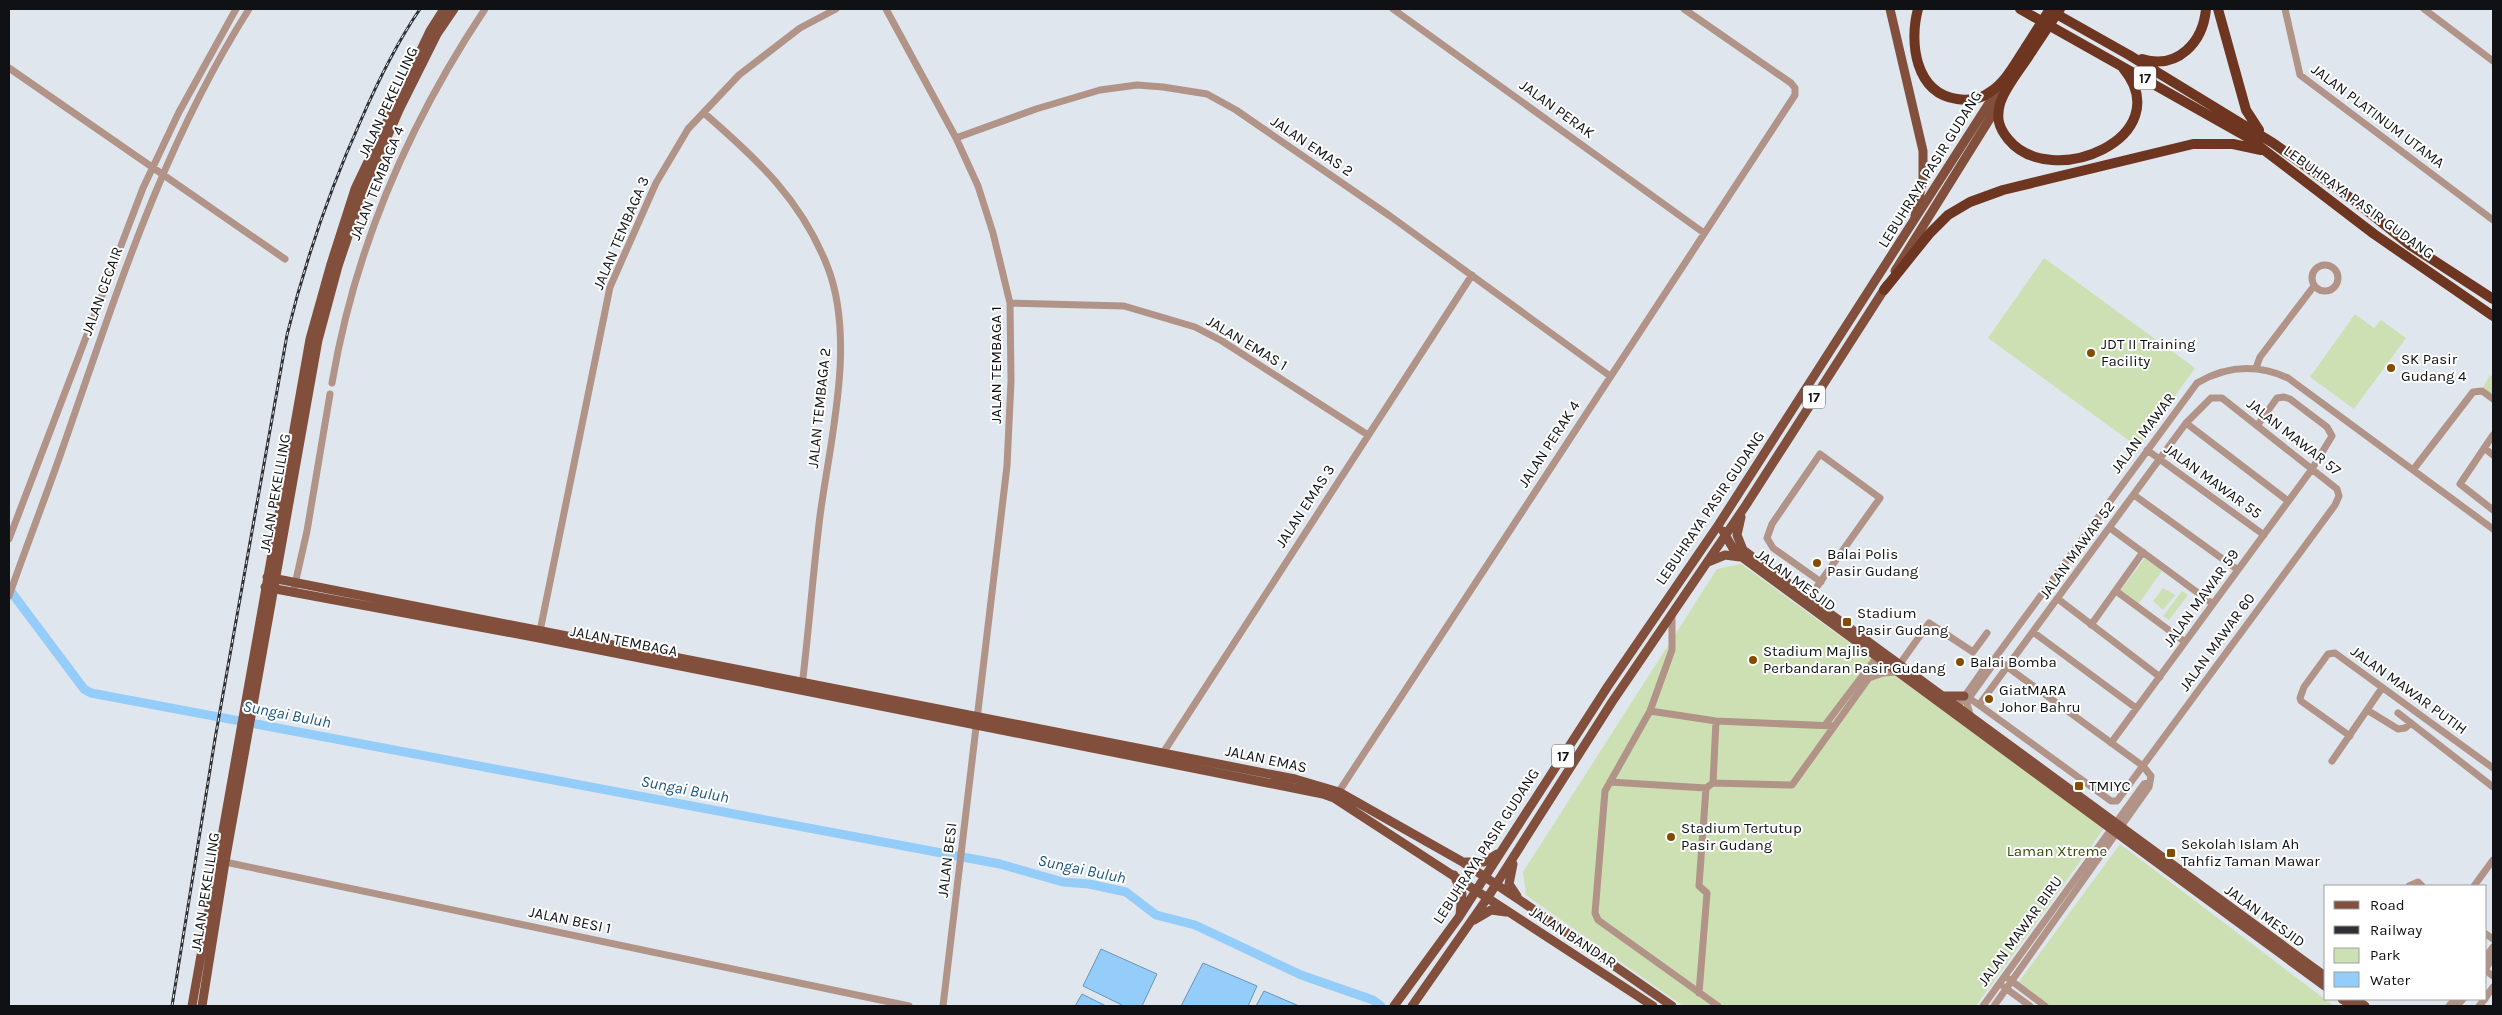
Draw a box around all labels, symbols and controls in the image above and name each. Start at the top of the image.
street label: JALAN PEKELILING [354,43,422,161]
street label: JALAN PLATINUM UTAMA [2308,60,2448,172]
road number: 17 [2134,66,2156,90]
street label: JALAN PERAK [1516,76,1598,142]
street label: LEBUHRAYA PASIR GUDANG [1874,87,1986,251]
street label: JALAN EMAS 2 [1268,112,1356,180]
street label: JALAN TEMBAGA 4 [346,123,408,242]
street label: LEBUHRAYA PASIR GUDANG [2280,141,2438,263]
street label: JALAN TEMBAGA 3 [589,174,653,292]
street label: JALAN CECAIR [78,244,126,338]
street label: JALAN TEMBAGA 1 [987,306,1005,424]
street label: JALAN EMAS 1 [1203,312,1291,374]
place label: JDT II Training Facility [2101,335,2196,370]
street label: JALAN TEMBAGA 2 [804,347,834,469]
marker: JDT II Training Facility [2085,347,2097,359]
place label: SK Pasir Gudang 4 [2401,350,2467,385]
marker: SK Pasir Gudang 4 [2385,362,2397,374]
road number: 17 [1803,386,1825,408]
street label: JALAN MAWAR [2107,389,2179,477]
street label: JALAN MAWAR 57 [2243,395,2345,479]
street label: JALAN PERAK 4 [1514,397,1584,491]
street label: LEBUHRAYA PASIR GUDANG [1652,428,1768,588]
street label: JALAN PEKELILING [256,432,294,554]
street label: JALAN MAWAR 55 [2161,440,2265,522]
street label: JALAN EMAS 3 [1271,461,1339,551]
street label: JALAN MAWAR 52 [2035,498,2119,602]
street label: JALAN MESJID [1752,545,1840,615]
place label: Balai Polis Pasir Gudang [1827,545,1919,580]
street label: JALAN MAWAR 59 [2159,546,2243,650]
marker: Balai Polis Pasir Gudang [1811,557,1823,569]
street label: JALAN MAWAR 60 [2175,589,2259,695]
place label: Stadium Pasir Gudang [1857,604,1949,639]
marker: Stadium Pasir Gudang [1841,616,1853,628]
street label: JALAN TEMBAGA [569,622,680,660]
place label: Stadium Majlis Perbandaran Pasir Gudang [1763,642,1946,677]
street label: JALAN MAWAR PUTIH [2347,642,2471,738]
place label: Balai Bomba [1970,653,2057,671]
marker: Stadium Majlis Perbandaran Pasir Gudang [1747,654,1759,666]
marker: Balai Bomba [1954,656,1966,668]
place label: GiatMARA Johor Bahru [1999,681,2081,716]
marker: GiatMARA Johor Bahru [1983,693,1995,705]
water label: Sungai Buluh [241,696,333,732]
street label: JALAN EMAS [1224,742,1308,776]
road number: 17 [1552,744,1574,768]
street label: LEBUHRAYA PASIR GUDANG [1429,765,1543,927]
water label: Sungai Buluh [639,771,731,807]
place label: TMIYC [2089,777,2131,795]
marker: TMIYC [2073,780,2085,792]
place label: Stadium Tertutup Pasir Gudang [1681,819,1802,854]
street label: JALAN BESI [933,822,961,898]
street label: JALAN PEKELILING [187,831,223,953]
marker: Stadium Tertutup Pasir Gudang [1665,831,1677,843]
place label: Sekolah Islam Ah Tahfiz Taman Mawar [2181,835,2320,870]
park label: Laman Xtreme [2007,842,2107,860]
marker: Sekolah Islam Ah Tahfiz Taman Mawar [2165,847,2177,859]
water label: Sungai Buluh [1036,850,1128,888]
street label: JALAN MAWAR BIRU [1974,872,2066,990]
street label: JALAN MESJID [2221,881,2309,951]
legend [2324,885,2487,1000]
text: Road [2370,896,2405,914]
street label: JALAN BESI 1 [527,902,613,938]
street label: JALAN BANDAR [1526,902,1620,972]
text: Railway [2370,921,2422,939]
text: Park [2370,946,2400,964]
text: Water [2370,971,2411,989]

